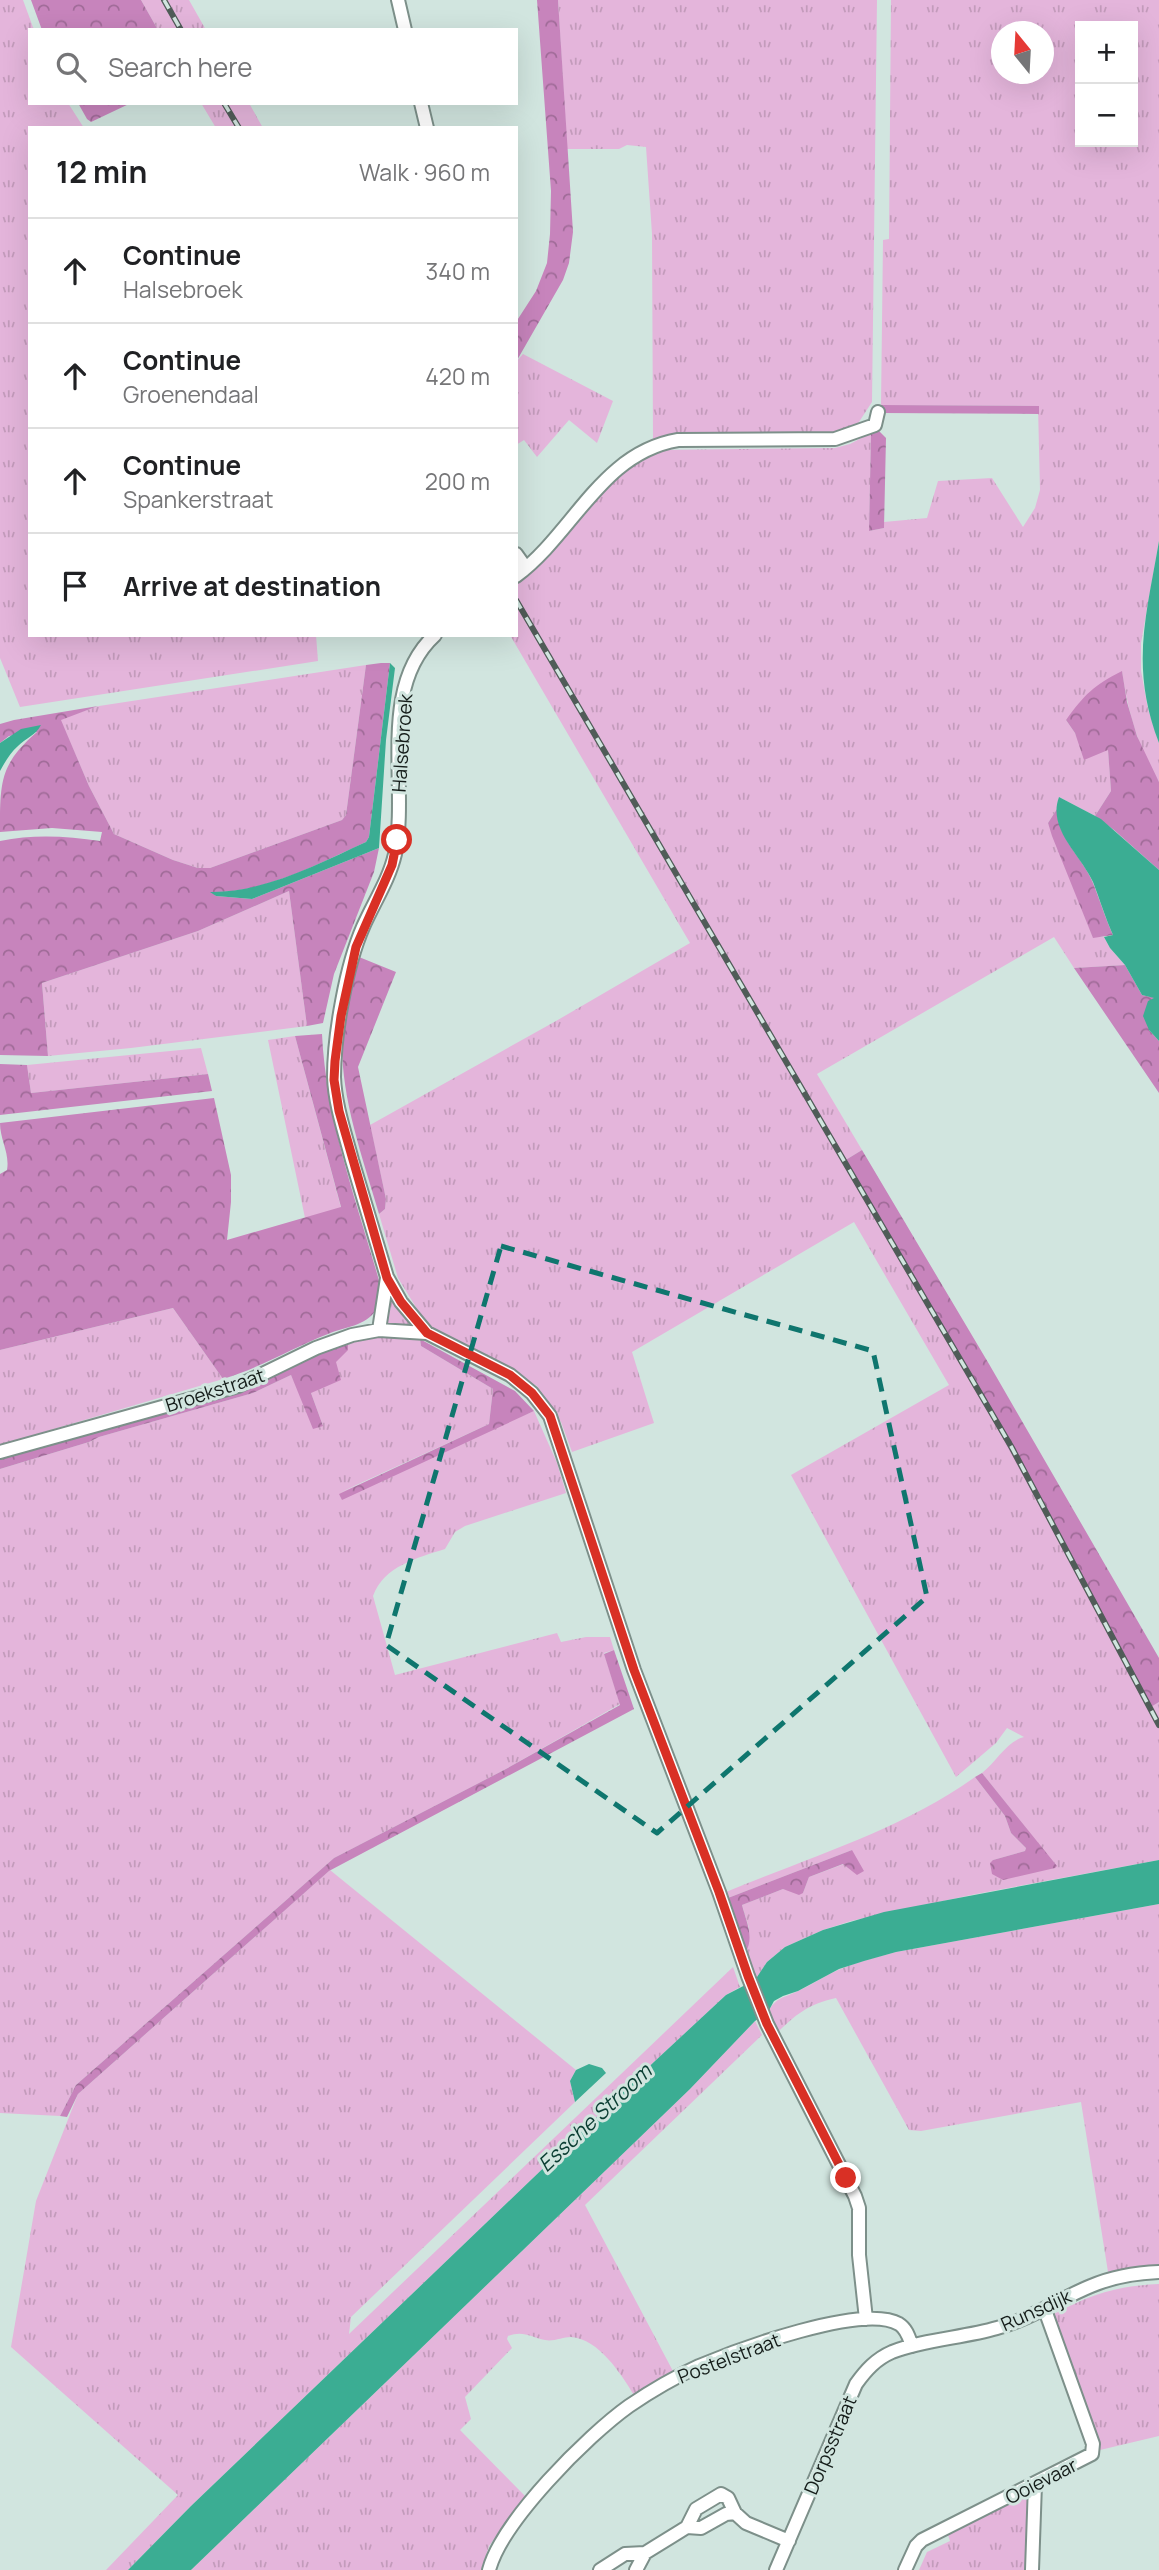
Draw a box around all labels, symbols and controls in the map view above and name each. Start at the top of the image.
north arrow [991,21,1054,84]
map controls [1075,21,1138,147]
button: + [1075,21,1138,84]
search box [28,28,518,105]
icon: search [52,48,90,86]
text: Search here [108,49,253,85]
button: − [1075,84,1138,147]
text: 12 min [56,151,147,192]
text: Walk · 960 m [359,156,490,188]
text: Continue [123,237,241,273]
icon: ahead [56,252,94,290]
text: 340 m [426,255,490,287]
text: Halsebroek [123,273,243,305]
text: Continue [123,342,241,378]
icon: ahead [56,357,94,395]
text: 420 m [425,360,490,392]
text: Groenendaal [123,378,259,410]
text: Continue [123,447,241,483]
icon: ahead [56,462,94,500]
text: 200 m [425,465,490,497]
text: Spankerstraat [123,483,274,515]
icon: arrive [56,567,94,605]
text: Arrive at destination [123,568,381,604]
street label: Halsebroek [386,692,418,793]
route start [381,824,412,855]
street label: Broekstraat [162,1362,268,1418]
water label: Essche Stroom [531,2056,658,2177]
route end [830,2162,861,2193]
street label: Runsdijk [997,2283,1076,2337]
street label: Postelstraat [674,2326,784,2390]
street label: Dorpsstraat [798,2392,862,2498]
street label: Ooievaar [1001,2452,1081,2510]

